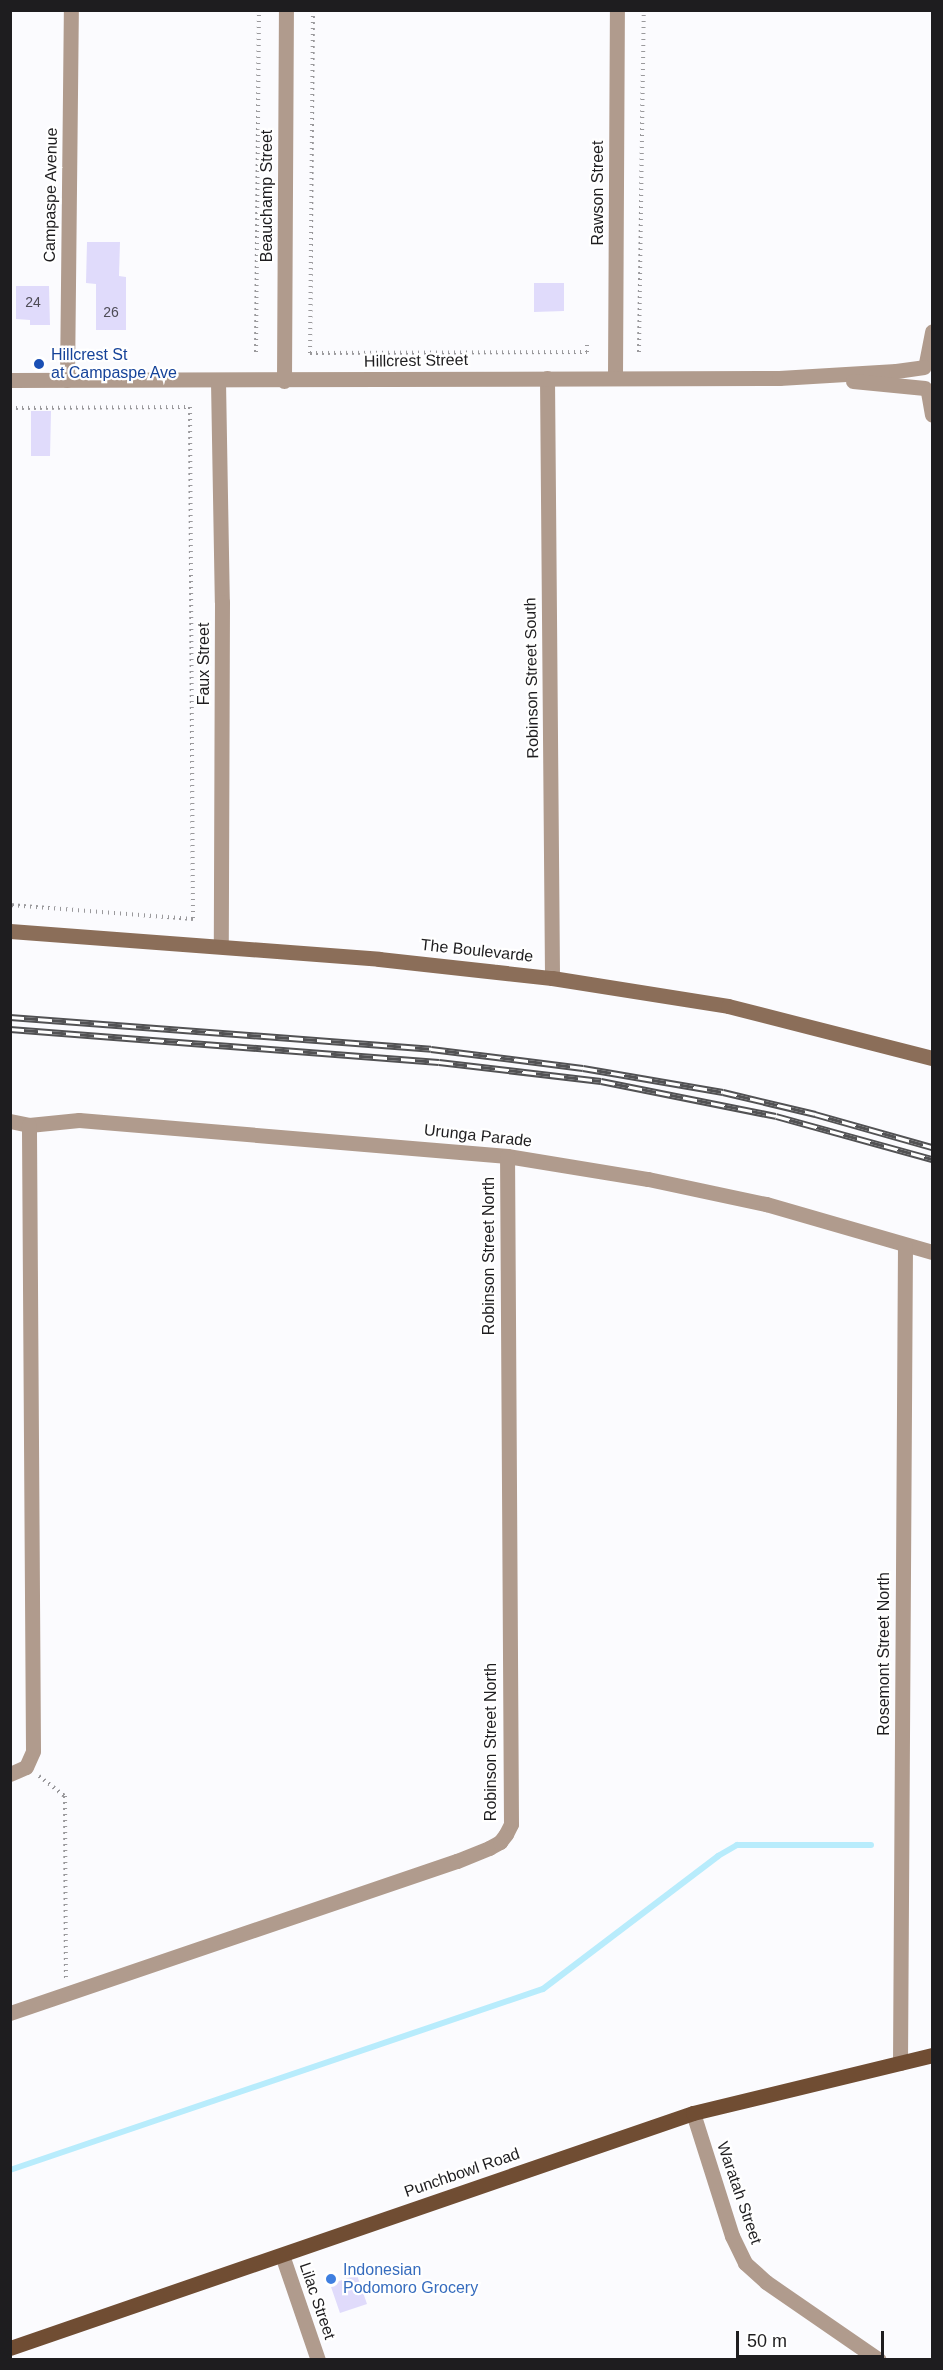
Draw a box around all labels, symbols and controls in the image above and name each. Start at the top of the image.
street label: Campaspe Avenue [40,127,62,263]
street label: Beauchamp Street [257,130,277,262]
street label: Rawson Street [588,141,608,245]
house number: 24 [25,294,41,310]
house number: 26 [103,304,119,320]
place label: Hillcrest St at Campaspe Ave [51,345,178,383]
street label: Hillcrest Street [364,350,468,372]
marker: Hillcrest St at Campaspe Ave [32,357,46,371]
street label: Robinson Street South [521,597,543,759]
street label: Faux Street [194,623,214,705]
street label: The Boulevarde [420,936,534,966]
street label: Urunga Parade [423,1121,533,1151]
street label: Robinson Street North [479,1177,499,1335]
street label: Rosemont Street North [874,1572,894,1736]
street label: Robinson Street North [481,1663,501,1821]
street label: Waratah Street [713,2139,765,2247]
street label: Punchbowl Road [402,2144,522,2202]
street label: Lilac Street [295,2260,339,2342]
place label: Indonesian Podomoro Grocery [343,2260,478,2298]
marker: Indonesian Podomoro Grocery [324,2272,338,2286]
scale bar [739,2319,888,2357]
text: 50 m [747,2331,787,2351]

